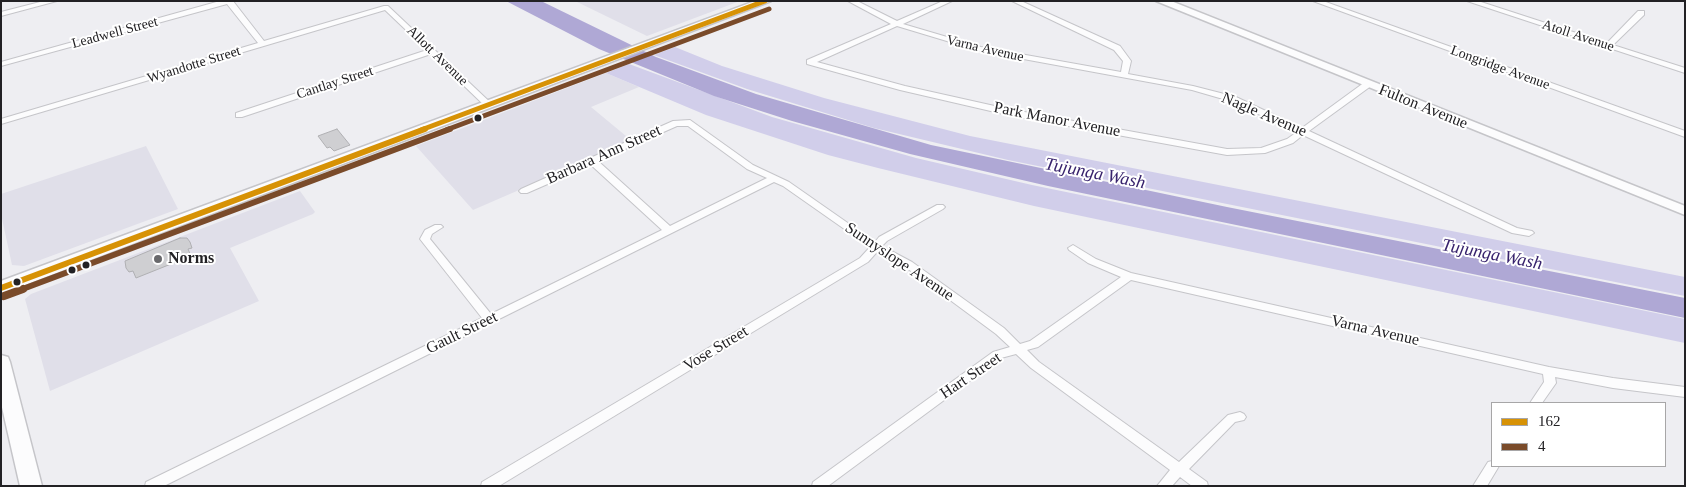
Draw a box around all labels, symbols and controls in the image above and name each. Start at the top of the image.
street label: Leadwell Street [64,12,166,54]
street label: Atoll Avenue [1536,15,1620,57]
street label: Allott Avenue [400,20,474,92]
street label: Varna Avenue [939,31,1031,67]
street label: Wyandotte Street [137,40,251,90]
street label: Longridge Avenue [1441,40,1559,96]
street label: Cantlay Street [289,61,381,105]
street label: Fulton Avenue [1369,78,1477,136]
street label: Nagle Avenue [1212,86,1316,144]
street label: Park Manor Avenue [983,96,1131,144]
unlabelled marker [473,113,483,123]
street label: Barbara Ann Street [535,117,673,193]
water label: Tujunga Wash [1034,152,1156,196]
street label: Sunnyslope Avenue [833,213,965,311]
water label: Tujunga Wash [1431,233,1553,277]
place label: Norms [168,249,222,269]
marker: Norms [152,253,164,265]
unlabelled marker [81,260,91,270]
unlabelled marker [67,265,77,275]
unlabelled marker [12,277,22,287]
street label: Gault Street [418,305,506,361]
street label: Varna Avenue [1322,310,1428,352]
street label: Vose Street [675,319,757,379]
street label: Hart Street [932,345,1010,407]
legend [1491,402,1666,467]
text: 162 [1538,413,1561,429]
text: 4 [1538,438,1546,454]

